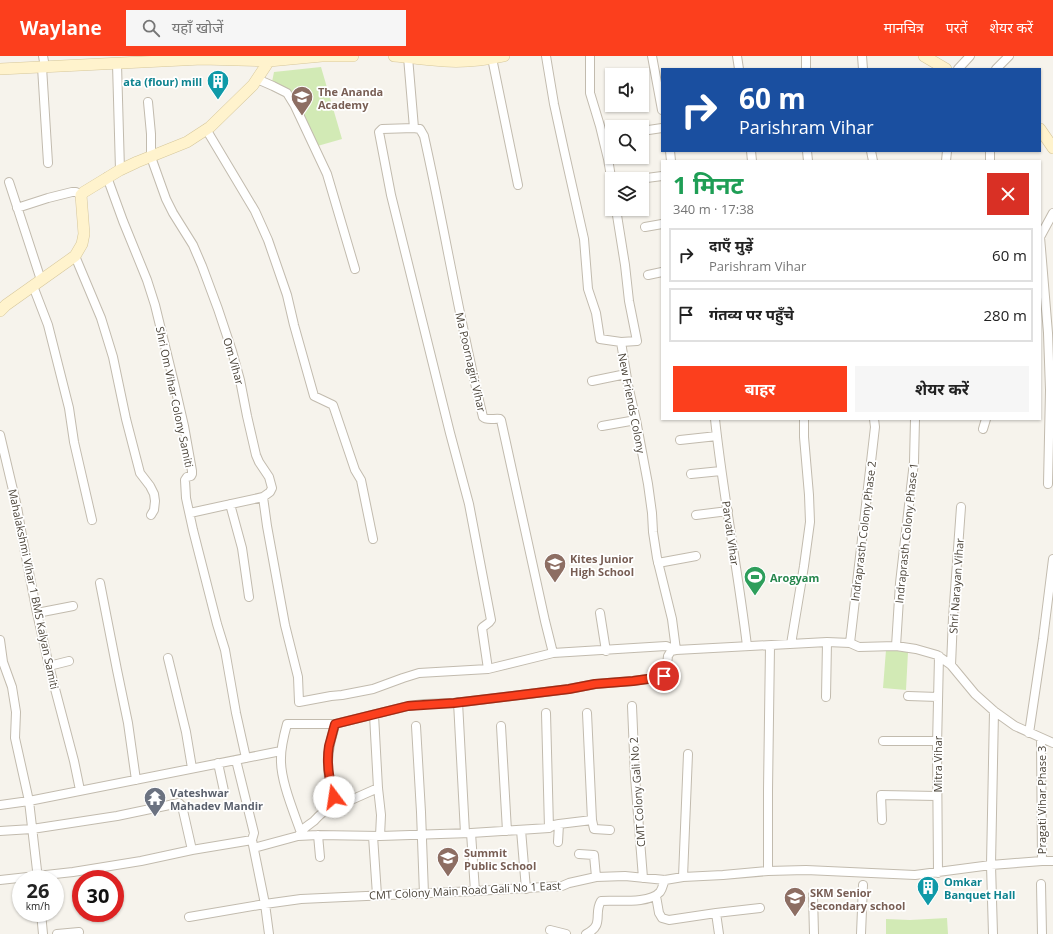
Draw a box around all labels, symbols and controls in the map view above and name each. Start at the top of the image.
search box [126,10,406,46]
text: Waylane [20,15,102,41]
icon: search [140,17,162,39]
text: यहाँ खोजें [172,17,223,37]
text: मानचित्र [884,18,924,37]
text: परतें [946,18,968,37]
text: शेयर करें [990,18,1033,37]
building icon: ata (flour) mill [205,68,231,101]
map controls [605,68,649,216]
button: sound [605,68,649,112]
place label: ata (flour) mill [123,74,202,89]
text: 60 m [739,79,806,117]
school or university icon: The Ananda Academy [289,84,315,117]
place label: The Ananda Academy [318,84,383,112]
icon: right [673,84,725,136]
text: Parishram Vihar [739,115,874,139]
button: search [605,120,649,164]
text: 1 मिनट [673,168,743,201]
button: layers [605,172,649,216]
button: close [987,173,1029,215]
text: 340 m · 17:38 [673,200,754,218]
text: दाएँ मुड़ें [709,235,753,255]
icon: right [675,244,697,266]
text: 60 m [992,245,1027,265]
text: Parishram Vihar [709,257,806,275]
icon: arrive [675,304,697,326]
text: गंतव्य पर पहुँचे [709,304,794,324]
text: 280 m [983,305,1027,325]
street label: Ma Poornagiri Vihar [452,311,490,414]
street label: Shri Om Vihar Colony Samiti [153,325,197,469]
street label: Om Vihar [220,336,248,387]
street label: New Friends Colony [615,352,649,455]
button: बाहर [673,366,847,412]
button: शेयर करें [855,366,1029,412]
street label: Indraprasth Colony Phase 2 [847,460,879,602]
street label: Indraprasth Colony Phase 1 [891,462,921,604]
street label: Mahalakshmi Vihar 1 BMS Kalyan Samiti [5,487,63,691]
street label: Parvati Vihar [719,500,743,567]
street label: Shri Narayan Vihar [945,537,967,634]
school or university icon: Kites Junior High School [542,551,568,584]
place label: Kites Junior High School [570,551,634,579]
sports icon: Arogyam [742,564,768,597]
place label: Arogyam [770,570,819,585]
pin [647,659,681,693]
icon: arrive [653,665,675,687]
street label: Mitra Vihar [930,735,945,792]
street label: CMT Colony Gali No 2 [626,736,648,848]
street label: Pragati Vihar Phase 3 [1034,746,1049,854]
position arrow [313,776,355,818]
temple icon: Vateshwar Mahadev Mandir [142,785,168,818]
place label: Vateshwar Mahadev Mandir [170,785,263,813]
school or university icon: Summit Public School [435,845,461,878]
place label: Summit Public School [464,845,536,873]
speed limit sign: 30 [72,870,124,922]
building icon: Omkar Banquet Hall [915,874,941,907]
place label: Omkar Banquet Hall [944,874,1015,902]
text: 26 [27,877,49,904]
street label: CMT Colony Main Road Gali No 1 East [369,877,561,903]
school or university icon: SKM Senior Secondary school [782,885,808,918]
place label: SKM Senior Secondary school [810,885,905,913]
text: km/h [26,899,50,913]

